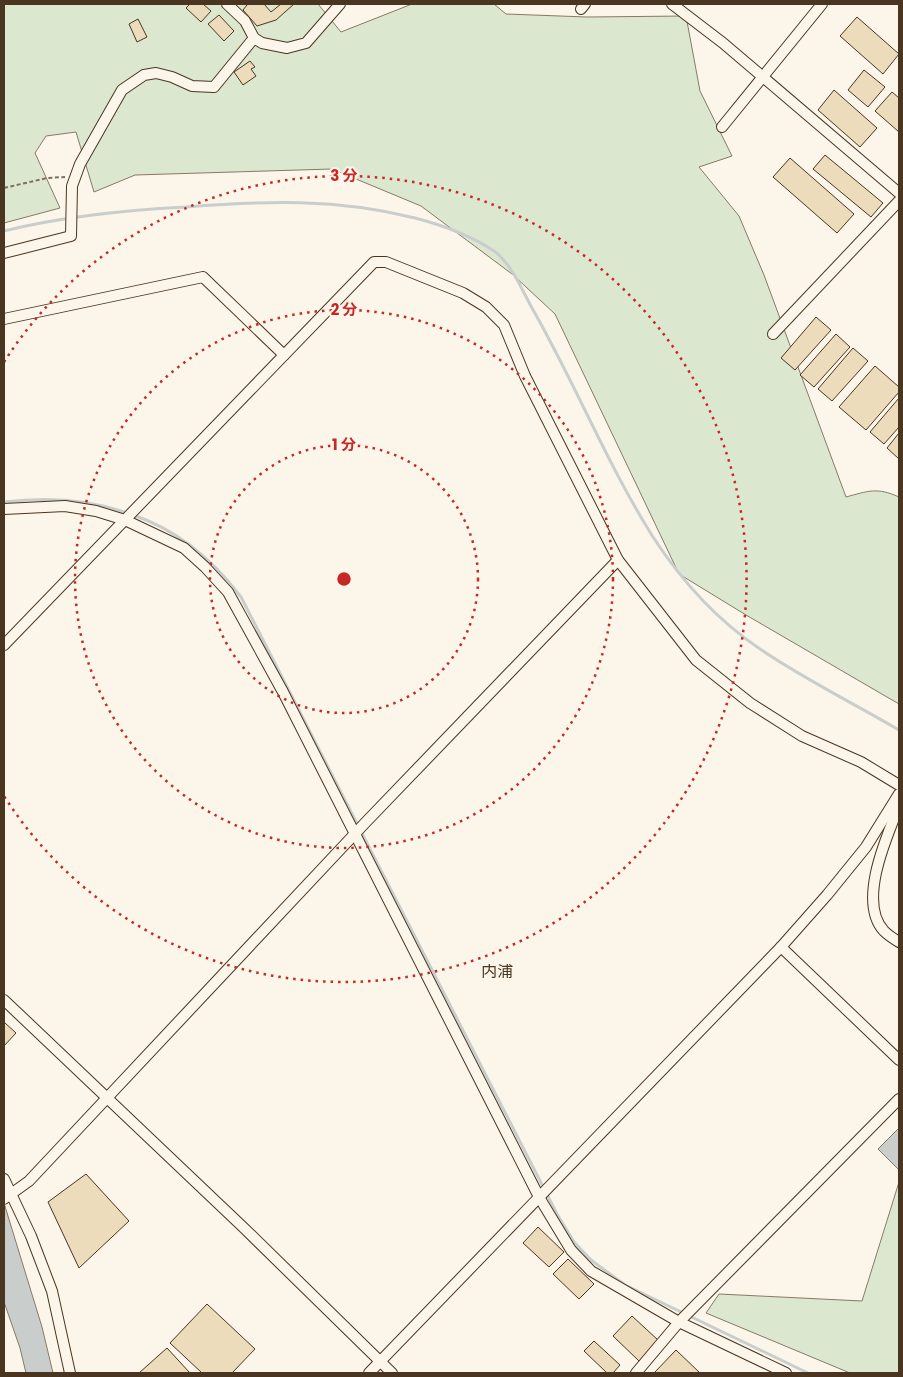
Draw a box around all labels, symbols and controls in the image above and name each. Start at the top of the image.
text: 3 分 [330,165,358,186]
text: 2 分 [331,299,357,320]
text: 1 分 [332,434,356,455]
centre of rings [335,570,353,588]
district label: 内浦 [481,960,513,983]

